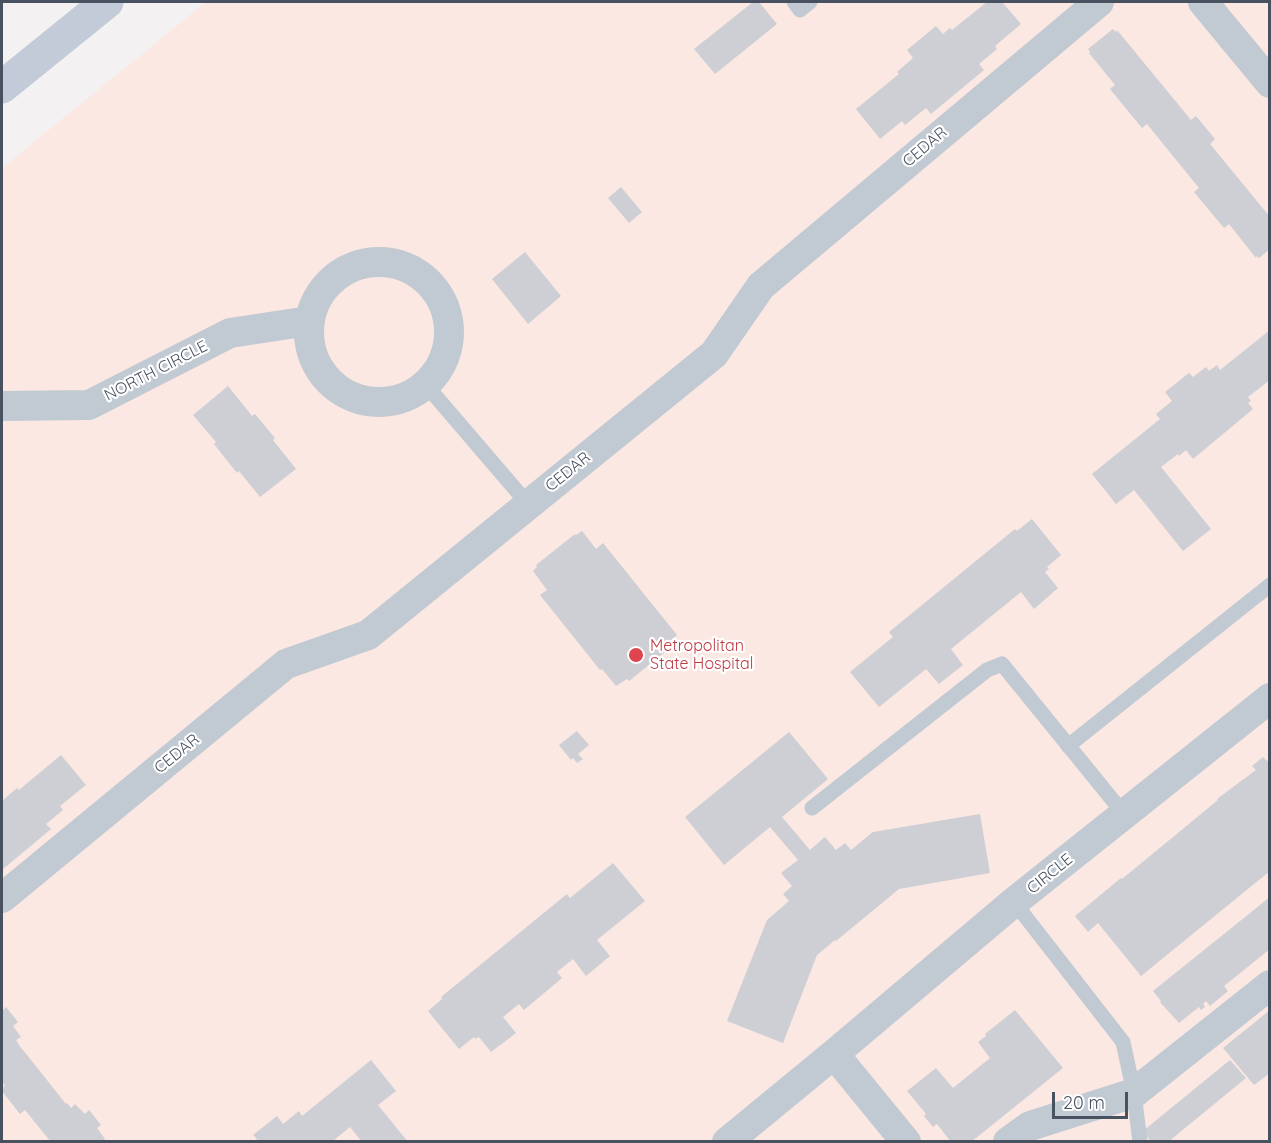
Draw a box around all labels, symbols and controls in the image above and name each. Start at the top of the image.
street label: CEDAR [899,123,951,171]
street label: NORTH CIRCLE [101,337,211,405]
street label: CEDAR [542,448,594,496]
place label: Metropolitan State Hospital [650,636,753,674]
marker: Metropolitan State Hospital [627,646,645,664]
street label: CEDAR [151,730,203,778]
street label: CIRCLE [1023,850,1077,898]
scale bar [1055,1080,1132,1118]
text: 20 m [1063,1091,1105,1114]

